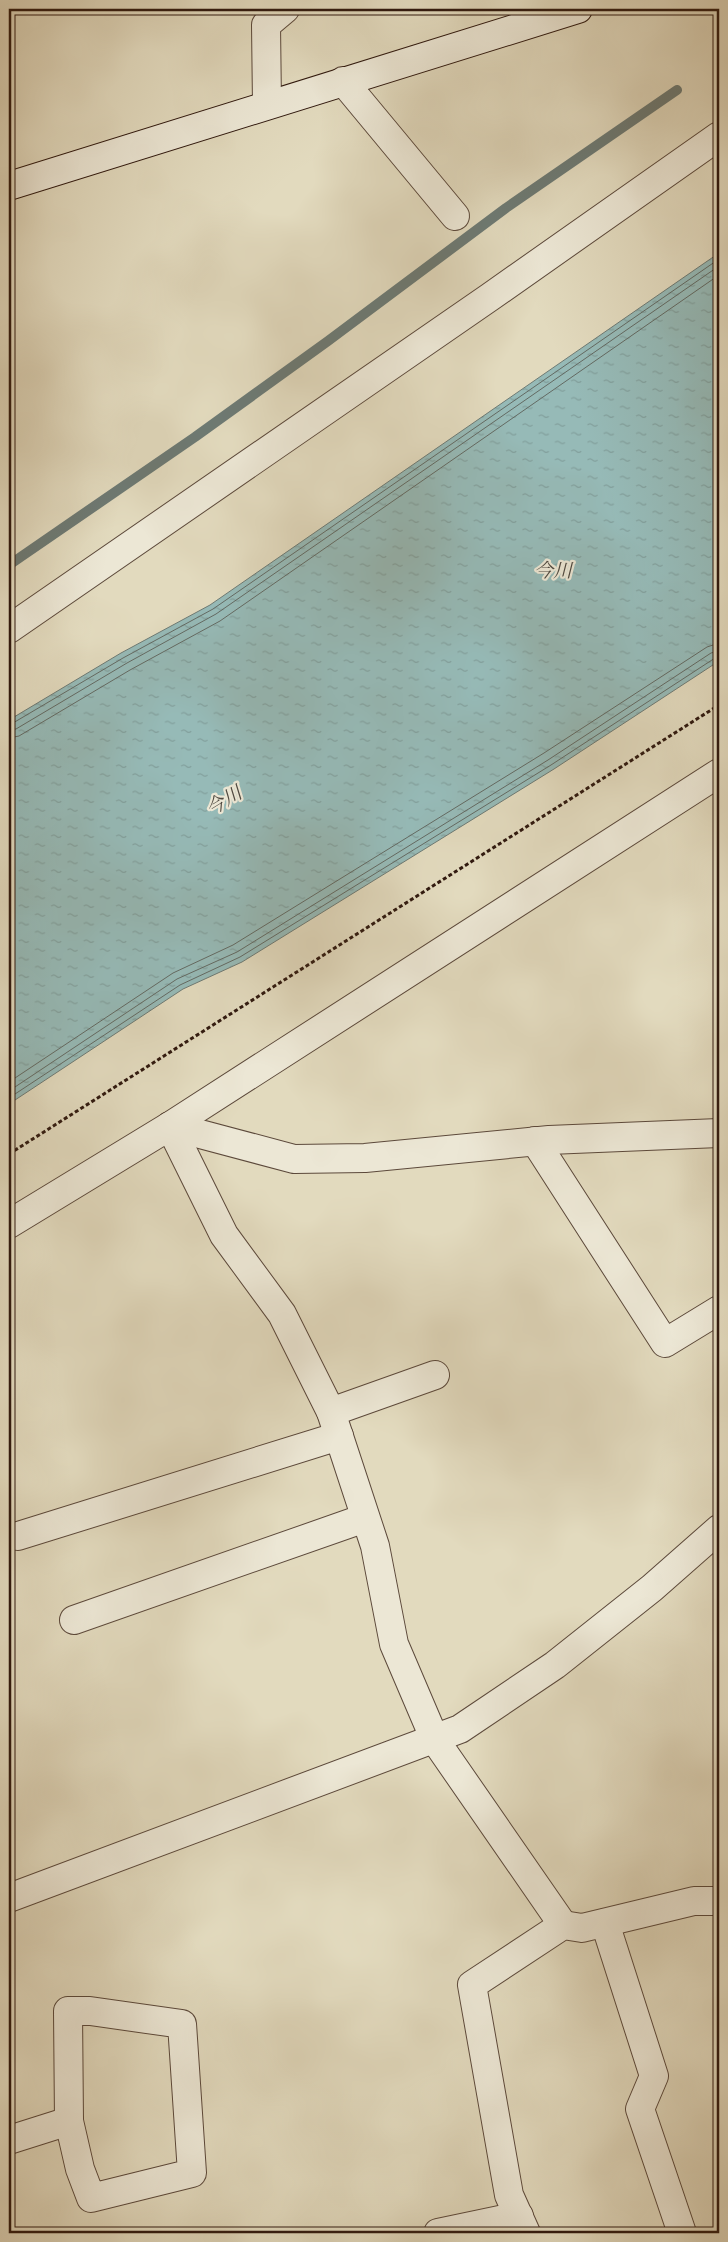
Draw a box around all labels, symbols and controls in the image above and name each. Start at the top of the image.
water label: 今川 [534,559,574,583]
water label: 今川 [202,780,248,821]

